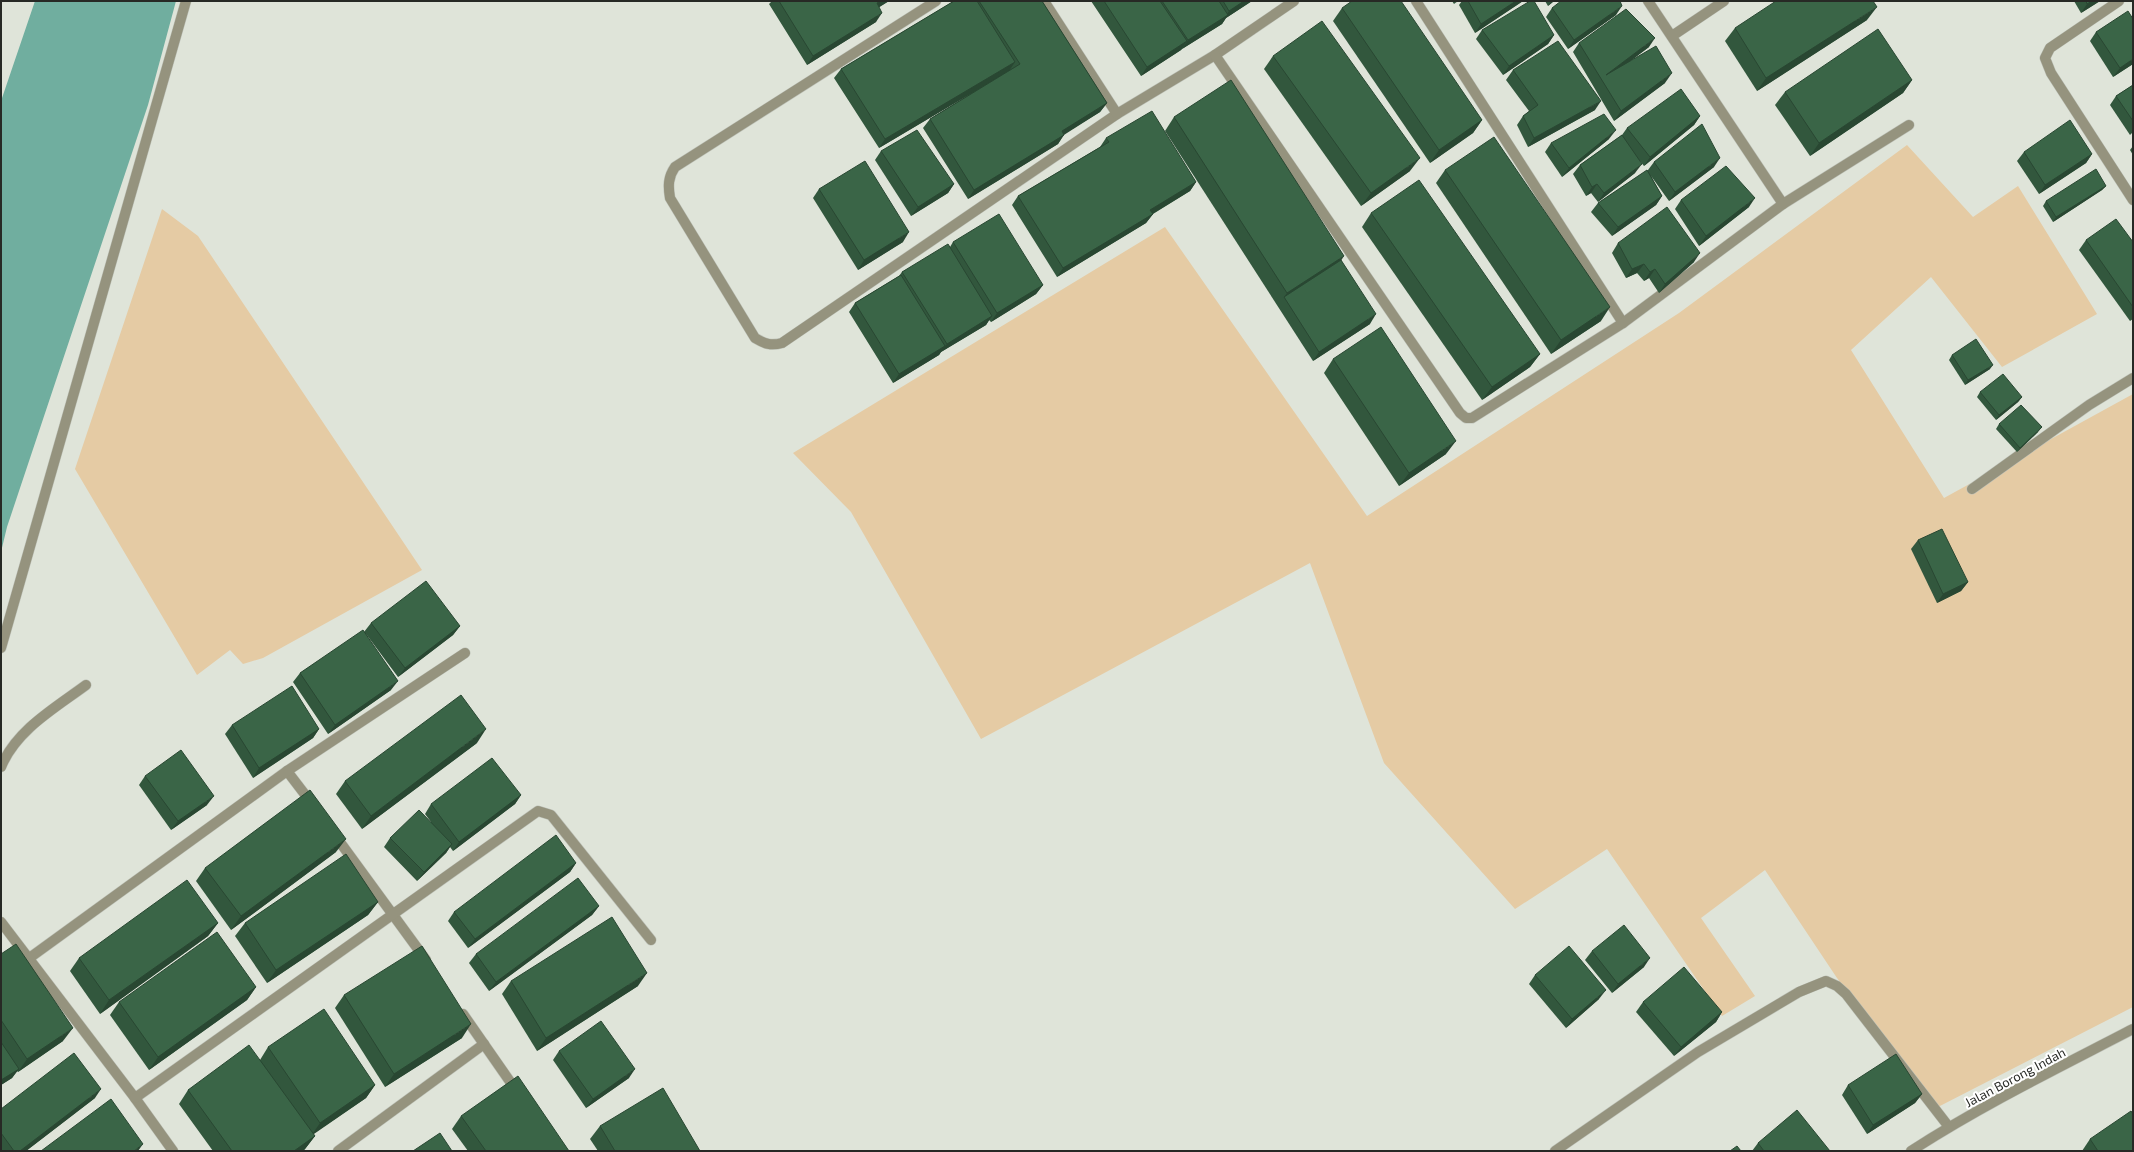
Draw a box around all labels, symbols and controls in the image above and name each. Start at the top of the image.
street label: Jalan Borong Indah [1962,1044,2068,1110]

